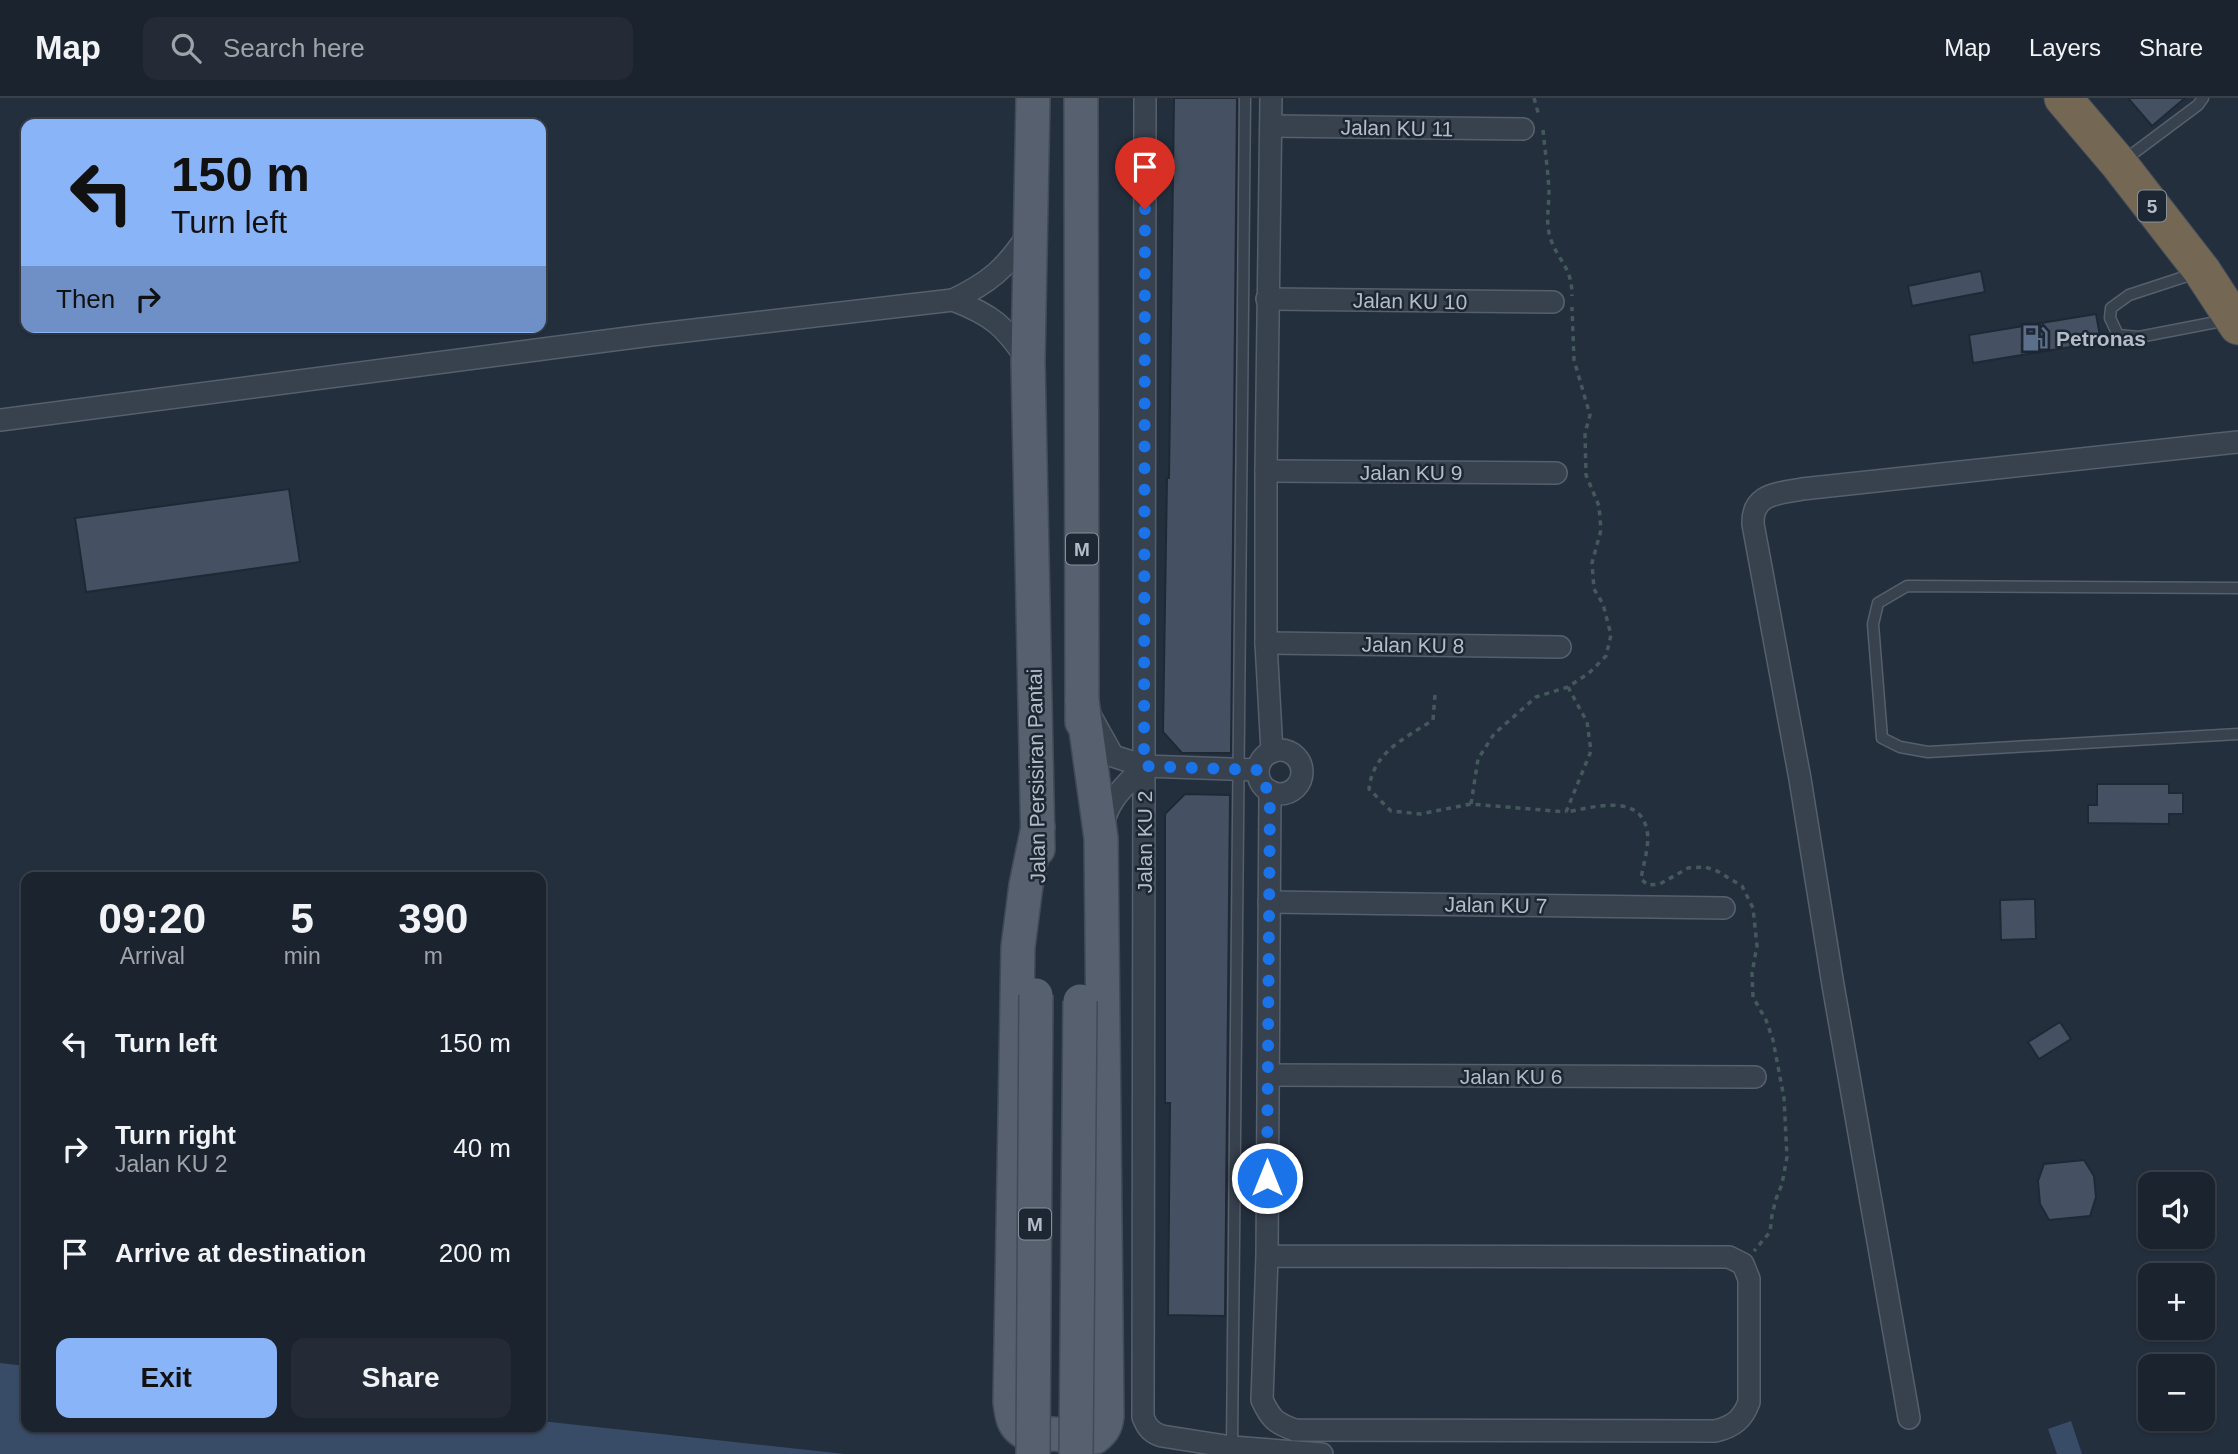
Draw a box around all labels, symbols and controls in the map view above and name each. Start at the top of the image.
search box [143,17,633,80]
text: Map [35,29,101,66]
icon: search [167,29,205,67]
text: Search here [223,33,365,63]
text: Map [1944,34,1991,61]
text: Layers [2029,34,2101,61]
text: Share [2139,34,2203,61]
street label: Jalan KU 11 [1340,116,1454,140]
pin [1115,137,1175,209]
icon: left [56,147,147,238]
text: 150 m [171,147,310,201]
icon: arrive [1126,148,1164,186]
road number: 5 [2138,190,2166,222]
text: Turn left [171,204,287,240]
icon: right [129,280,167,318]
text: Then [56,284,115,314]
street label: Jalan KU 10 [1353,289,1467,313]
fuel station icon: Petronas [2020,323,2050,353]
place label: Petronas [2056,327,2146,350]
street label: Jalan KU 9 [1360,461,1462,484]
road number: M [1066,534,1098,564]
street label: Jalan KU 8 [1361,633,1465,657]
street label: Jalan Persisiran Pantai [1023,668,1049,884]
street label: Jalan KU 2 [1133,791,1156,893]
street label: Jalan KU 7 [1444,893,1548,917]
text: 09:20 [99,895,206,942]
text: 5 [290,895,314,942]
text: 390 [398,895,468,942]
text: Arrival [120,943,185,969]
text: min [284,943,321,969]
text: m [424,943,443,969]
icon: left [56,1025,94,1063]
text: Turn left [115,1028,217,1058]
text: 150 m [439,1028,511,1058]
street label: Jalan KU 6 [1460,1065,1562,1088]
text: Turn right [115,1120,236,1150]
icon: right [56,1130,94,1168]
text: 40 m [453,1133,511,1163]
position arrow [1230,1141,1304,1215]
text: Jalan KU 2 [115,1151,228,1177]
map controls [2138,1172,2215,1431]
button: sound [2138,1172,2215,1249]
road number: M [1019,1208,1051,1240]
icon: arrive [56,1235,94,1273]
text: Arrive at destination [115,1238,366,1268]
text: 200 m [439,1238,511,1268]
button: + [2138,1263,2215,1340]
button: Exit [56,1338,277,1418]
button: Share [291,1338,511,1418]
button: − [2138,1354,2215,1431]

